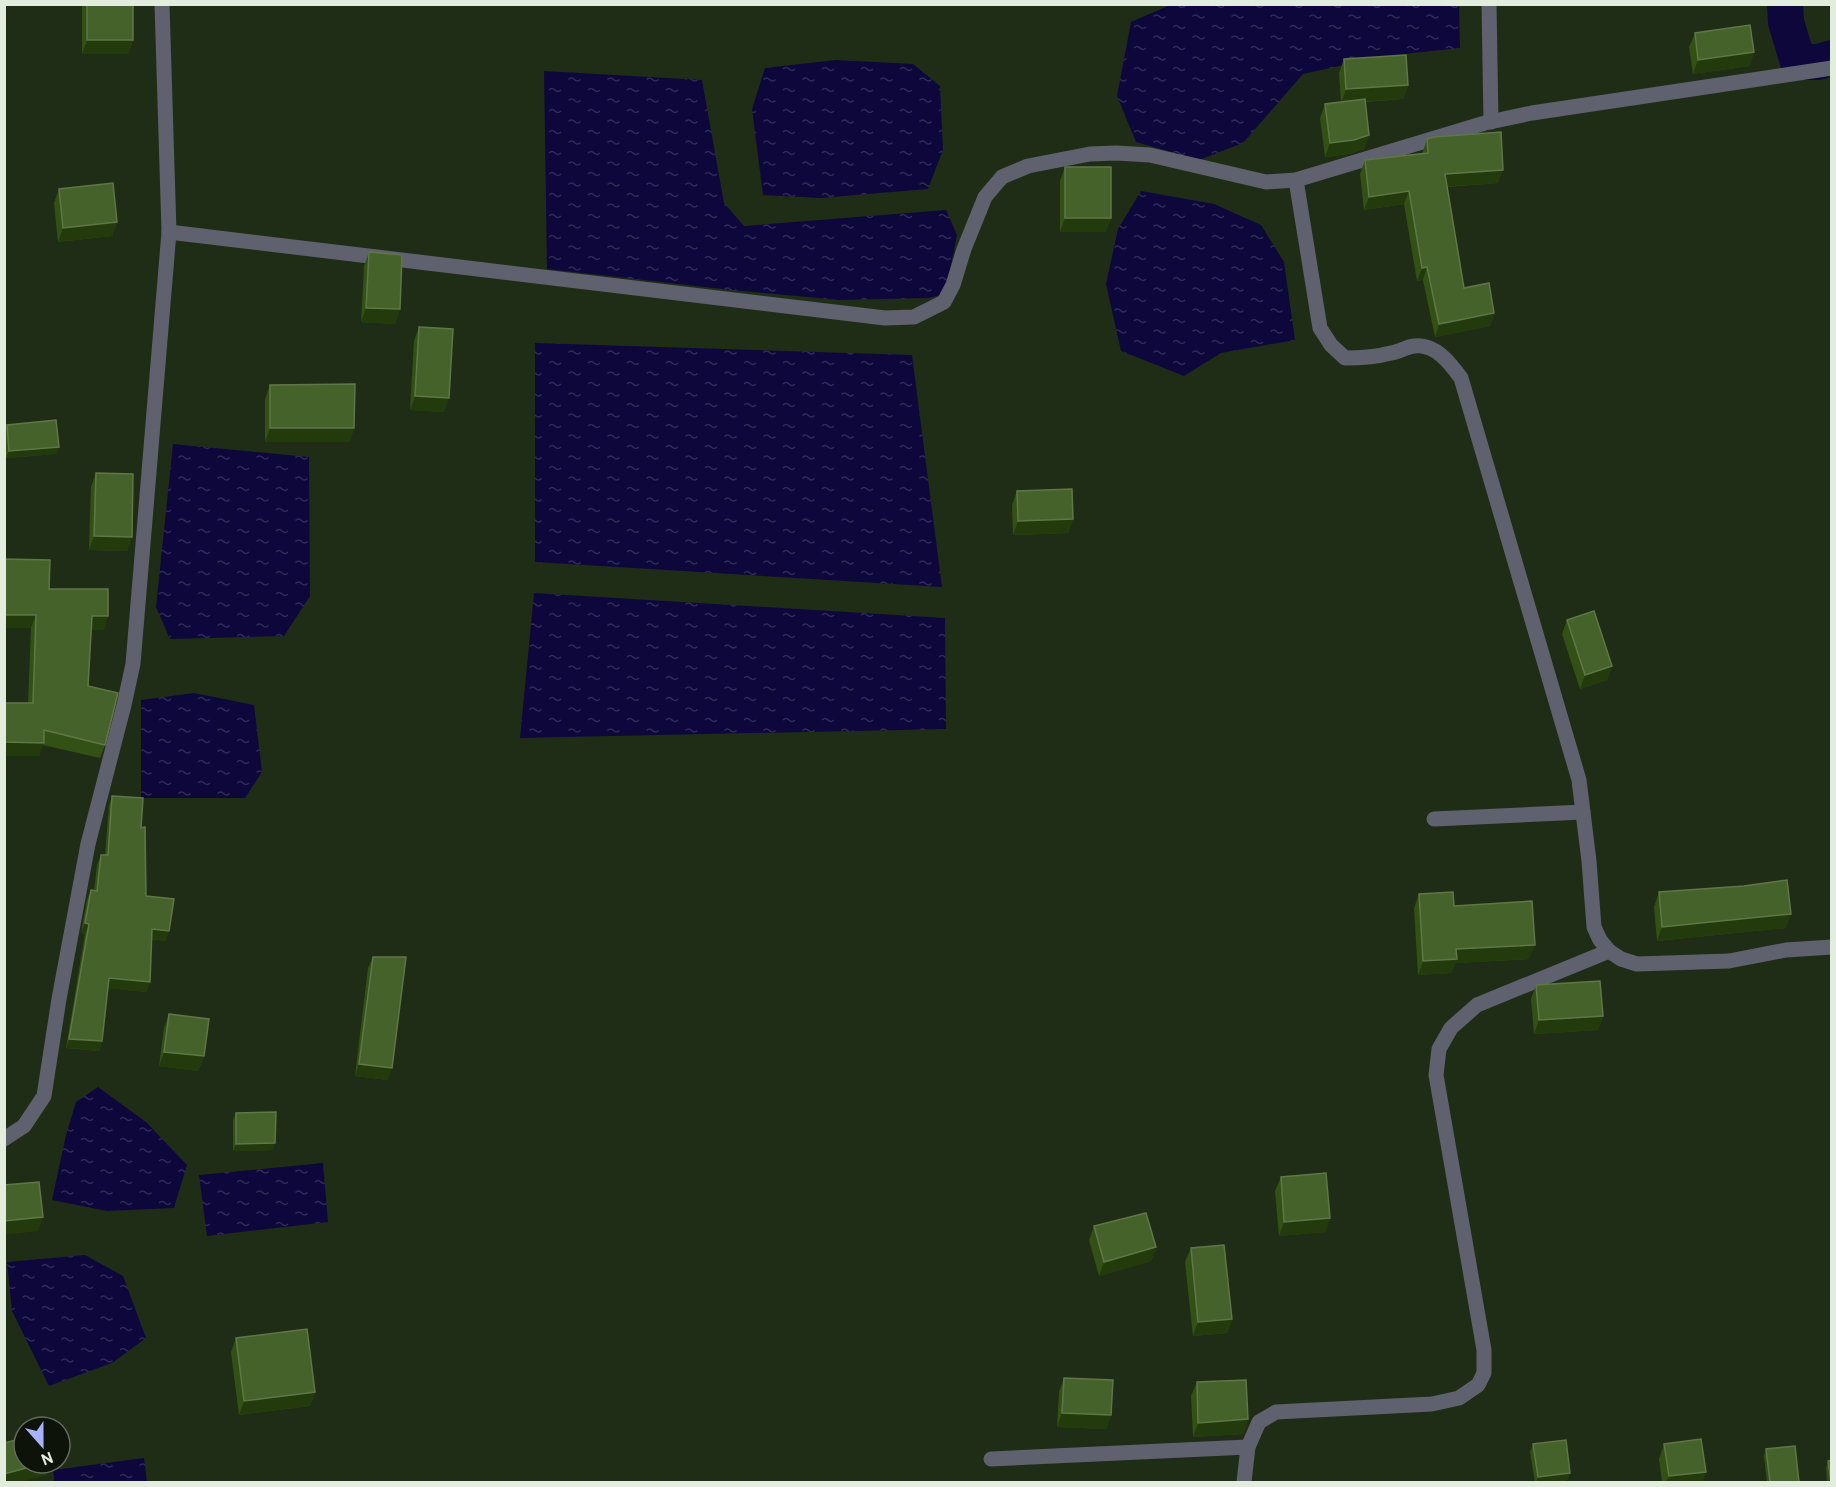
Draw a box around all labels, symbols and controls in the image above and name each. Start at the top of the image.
north arrow [12,1415,72,1475]
text: N [38,1446,56,1469]

